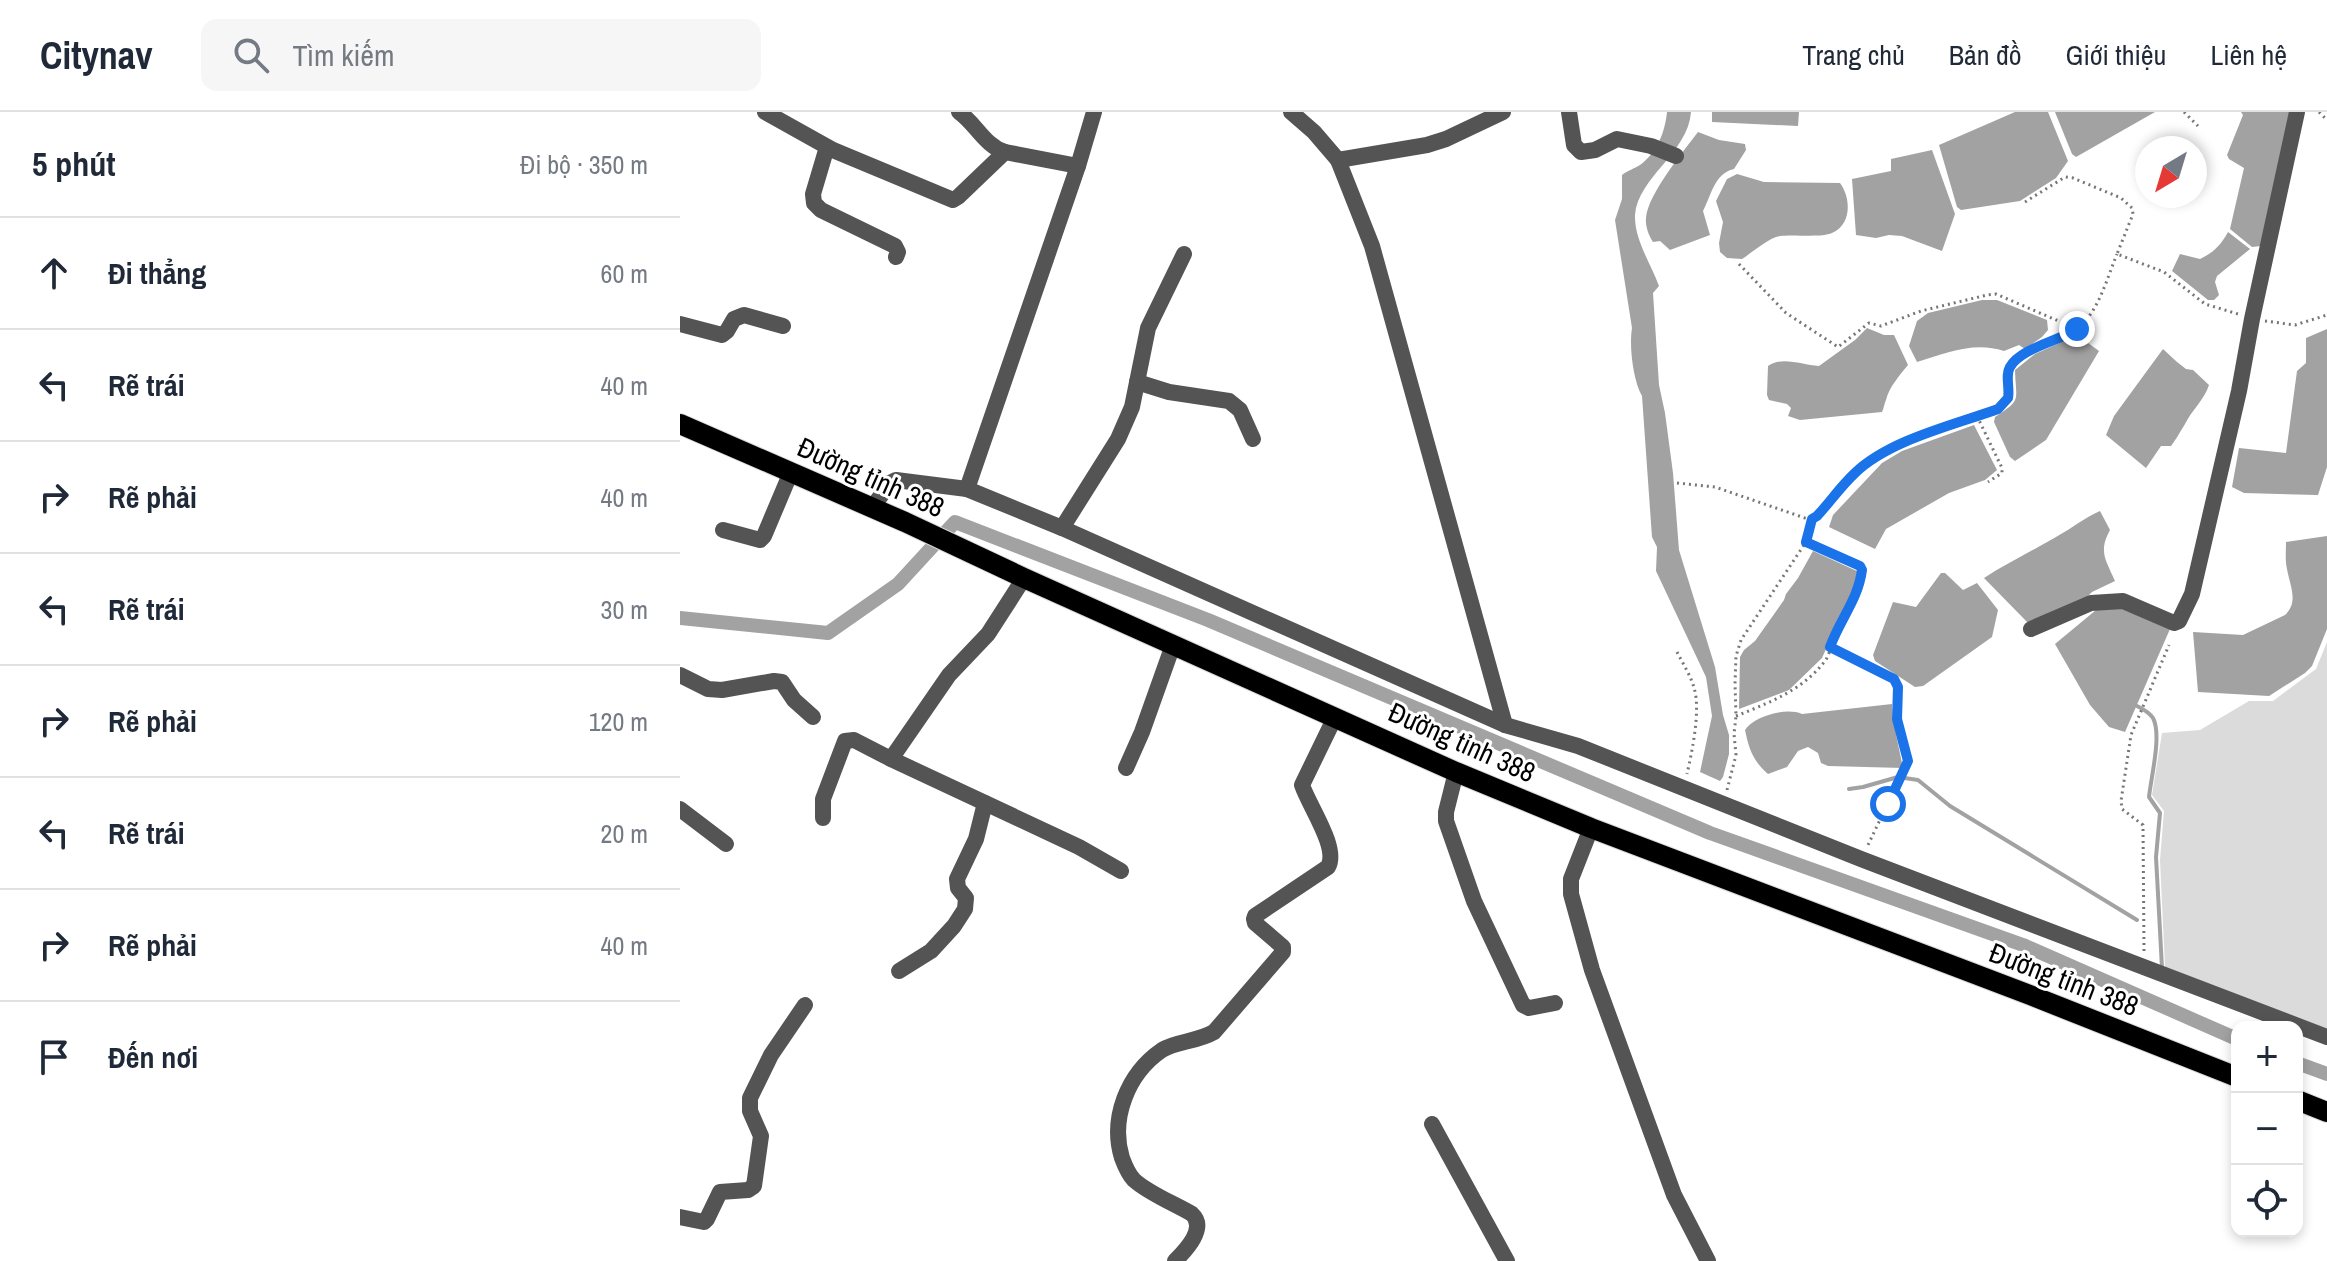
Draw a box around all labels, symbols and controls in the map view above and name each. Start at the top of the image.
search box [201,19,761,91]
text: Citynav [40,30,153,81]
icon: search [229,33,273,77]
text: Tìm kiếm [293,35,395,75]
text: Trang chủ [1802,36,1905,74]
text: Bản đồ [1949,36,2022,74]
text: Giới thiệu [2066,36,2166,74]
text: Liên hệ [2210,36,2287,74]
north arrow [2135,136,2207,208]
text: 5 phút [32,141,116,187]
text: Đi bộ · 350 m [520,147,648,182]
icon: ahead [32,251,76,295]
text: Đi thẳng [108,253,206,293]
text: 60 m [601,256,648,291]
route end [2059,311,2095,347]
icon: left [32,363,76,407]
text: Rẽ trái [108,365,185,405]
text: 40 m [601,368,648,403]
street label: Đường tỉnh 388 [792,428,950,526]
icon: right [32,475,76,519]
text: Rẽ phải [108,477,197,517]
text: 40 m [601,480,648,515]
icon: left [32,587,76,631]
text: Rẽ trái [108,589,185,629]
text: 30 m [601,592,648,627]
street label: Đường tỉnh 388 [1383,693,1541,791]
icon: right [32,699,76,743]
text: Rẽ phải [108,701,197,741]
text: 120 m [589,704,648,739]
route start [1870,786,1906,822]
icon: left [32,811,76,855]
text: Rẽ trái [108,813,185,853]
text: 20 m [601,816,648,851]
icon: right [32,923,76,967]
text: Rẽ phải [108,925,197,965]
text: 40 m [601,928,648,963]
street label: Đường tỉnh 388 [1984,933,2144,1025]
map controls [2231,1021,2303,1237]
button: + [2231,1021,2303,1093]
icon: arrive [32,1035,76,1079]
text: Đến nơi [108,1037,198,1077]
button: − [2231,1093,2303,1165]
button: locate [2231,1165,2303,1237]

